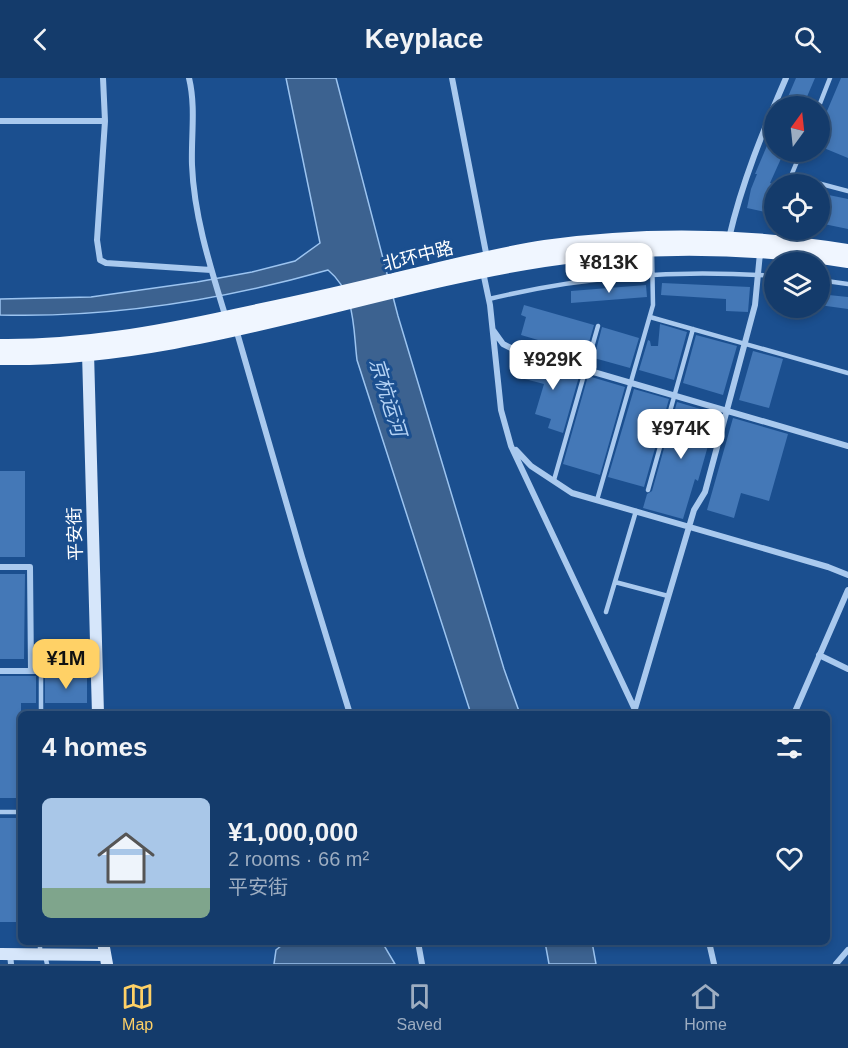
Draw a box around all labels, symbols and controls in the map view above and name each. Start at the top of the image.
icon: back [24,23,57,56]
icon: search [791,23,824,56]
text: Keyplace [365,24,483,54]
north arrow [764,96,830,162]
map controls [764,96,830,318]
button: locate [764,174,830,240]
street label: 北环中路 [381,238,455,274]
pin: ¥813K [567,243,651,294]
text: ¥813K [580,251,638,273]
button: layers [764,252,830,318]
pin: ¥929K [511,340,595,391]
text: ¥929K [524,348,582,370]
water label: 京杭运河 [366,356,411,442]
pin: ¥974K [639,409,723,460]
text: ¥974K [652,417,710,439]
street label: 平安街 [64,507,86,561]
pin: ¥1M [37,639,95,690]
text: ¥1M [47,647,85,669]
icon: filters [773,731,806,764]
text: 4 homes [42,732,148,762]
text: ¥1,000,000 [228,817,358,847]
icon: home [90,822,162,894]
icon: heart [773,842,806,875]
text: 2 rooms · 66 m² [228,848,369,870]
text: 平安街 [228,876,288,898]
tab: Map [121,980,154,1034]
tab: Saved [396,980,442,1034]
tab: Home [684,980,727,1034]

